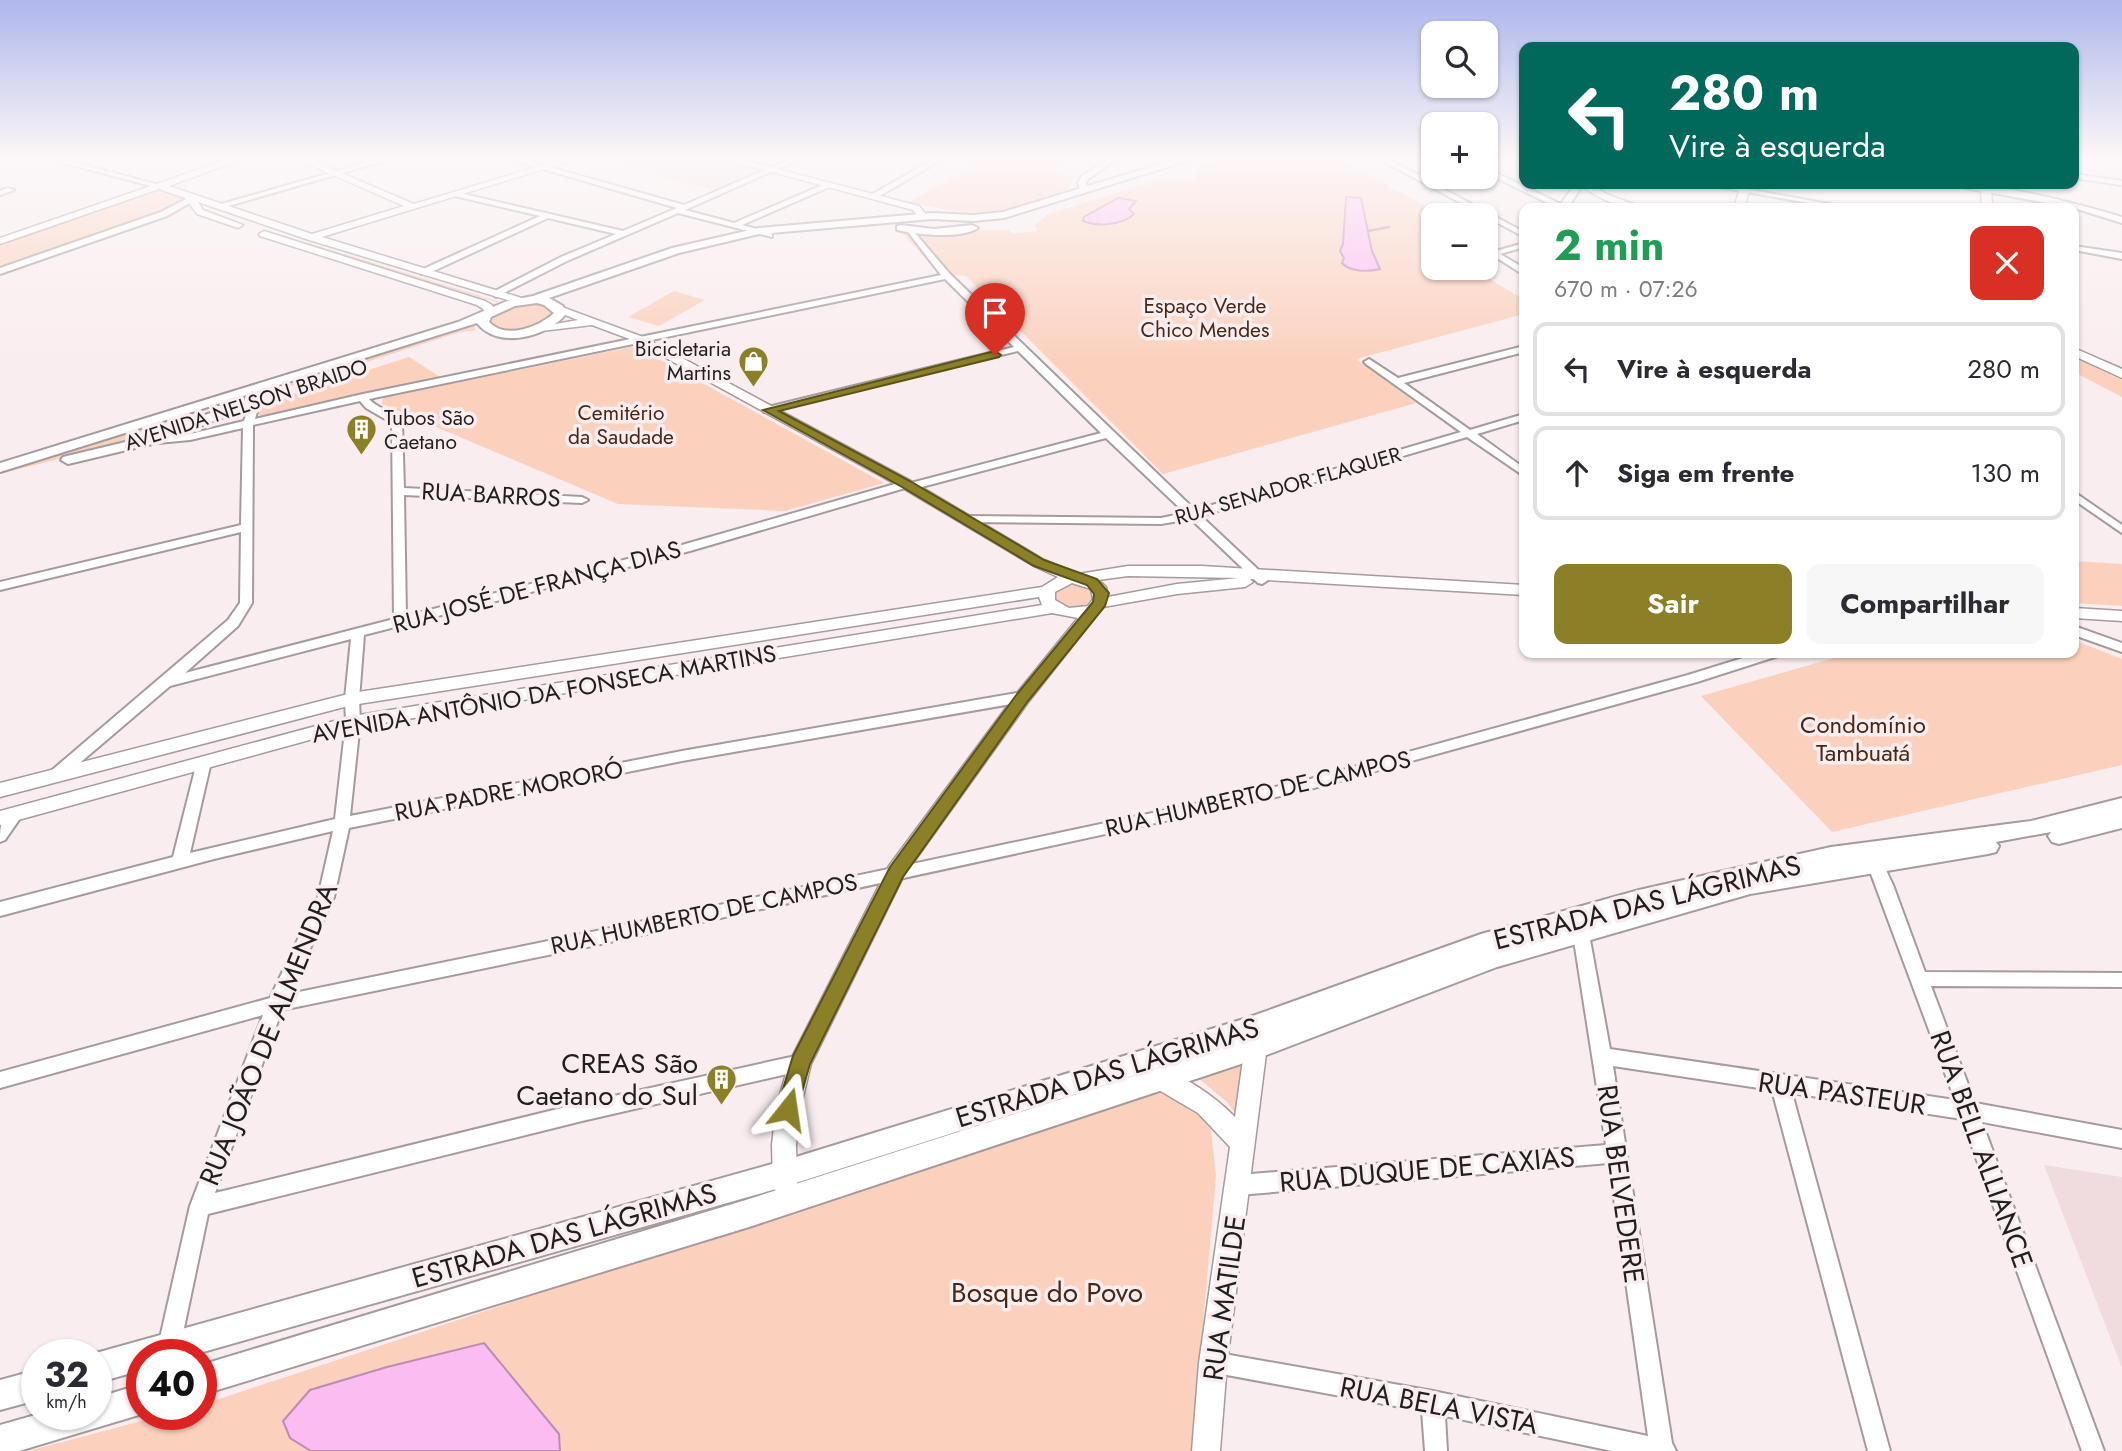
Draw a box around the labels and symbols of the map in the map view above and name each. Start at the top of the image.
pin [965,283,1025,355]
park label: Espaço Verde Chico Mendes [1141,291,1269,345]
place label: Bicicletaria Martins [635,334,731,388]
shop icon: Bicicletaria Martins [737,344,771,388]
street label: AVENIDA NELSON BRAIDO [121,352,371,458]
park label: Cemitério da Saudade [568,398,674,452]
place label: Tubos São Caetano [384,403,474,457]
building icon: Tubos São Caetano [344,413,378,457]
street label: RUA SENADOR FLAQUER [1171,439,1405,533]
street label: RUA BARROS [421,473,562,516]
street label: RUA JOSÉ DE FRANÇA DIAS [389,531,685,642]
street label: AVENIDA ANTÔNIO DA FONSECA MARTINS [309,635,779,752]
park label: Condomínio Tambuatá [1800,707,1926,770]
street label: RUA HUMBERTO DE CAMPOS [1102,741,1414,846]
street label: RUA PADRE MORORÓ [392,751,626,830]
street label: ESTRADA DAS LÁGRIMAS [1489,844,1805,961]
street label: RUA HUMBERTO DE CAMPOS [547,864,860,963]
street label: RUA JOÃO DE ALMENDRA [189,876,348,1192]
street label: ESTRADA DAS LÁGRIMAS [950,1007,1264,1138]
street label: RUA BELL ALLIANCE [1920,1025,2044,1274]
place label: CREAS São Caetano do Sul [516,1043,698,1116]
street label: RUA PASTEUR [1755,1061,1929,1126]
building icon: CREAS São Caetano do Sul [704,1062,738,1106]
position arrow [751,1072,825,1146]
street label: RUA BELVEDERE [1586,1082,1655,1286]
street label: RUA DUQUE DE CAXIAS [1278,1136,1576,1203]
street label: ESTRADA DAS LÁGRIMAS [407,1172,721,1299]
street label: RUA MATILDE [1193,1213,1256,1383]
park label: Bosque do Povo [951,1272,1143,1313]
speed limit sign: 40 [126,1339,217,1430]
street label: RUA BELA VISTA [1336,1366,1542,1445]

